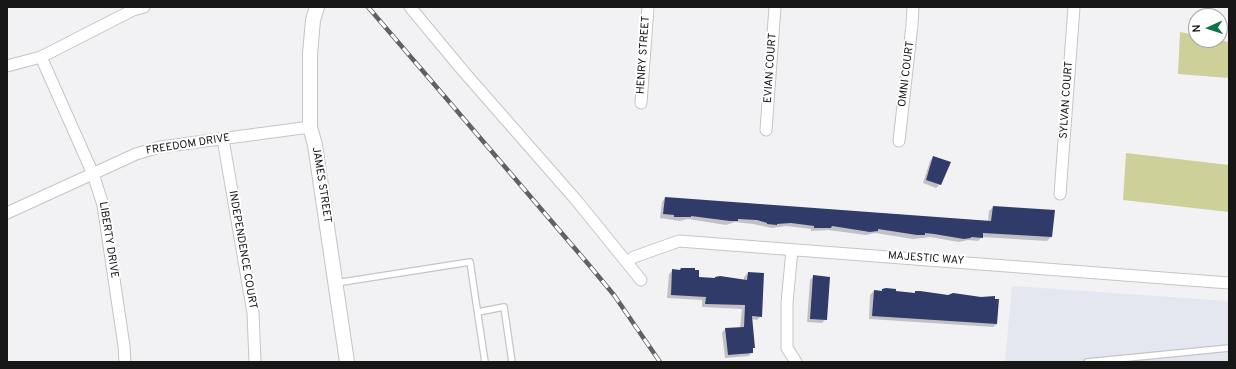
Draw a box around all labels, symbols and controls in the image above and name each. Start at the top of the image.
north arrow [1188,8,1228,48]
street label: HENRY STREET [635,15,653,95]
text: N [1190,24,1204,33]
street label: EVIAN COURT [762,33,780,103]
street label: OMNI COURT [896,40,918,108]
street label: SYLVAN COURT [1058,61,1076,139]
street label: FREEDOM DRIVE [145,132,231,158]
street label: JAMES STREET [308,146,334,224]
street label: INDEPENDENCE COURT [225,190,259,310]
street label: LIBERTY DRIVE [95,201,121,279]
street label: MAJESTIC WAY [887,250,965,268]

